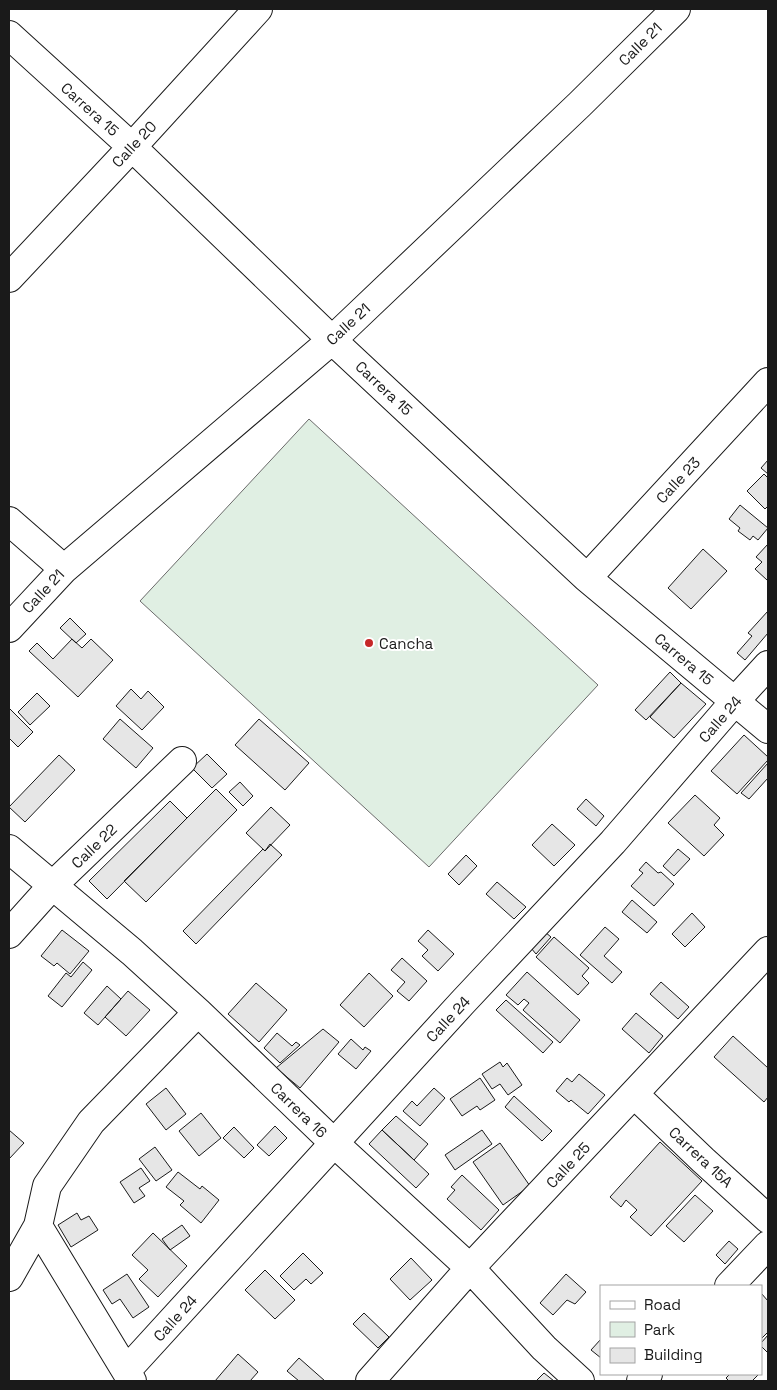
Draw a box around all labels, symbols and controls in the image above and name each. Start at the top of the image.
street label: Calle 21 [614,18,666,70]
street label: Carrera 15 [57,78,123,140]
street label: Calle 20 [108,117,160,171]
street label: Calle 21 [322,299,374,349]
street label: Carrera 15 [351,357,417,419]
street label: Calle 23 [652,453,704,507]
street label: Calle 21 [18,565,68,617]
street label: Carrera 15 [651,629,717,689]
place label: Cancha [379,634,434,653]
marker: Cancha [363,637,375,649]
street label: Calle 24 [694,692,746,746]
street label: Calle 22 [67,820,121,872]
street label: Calle 24 [422,992,474,1046]
street label: Carrera 16 [267,1078,331,1142]
street label: Carrera 15A [665,1123,737,1192]
street label: Calle 25 [542,1138,594,1192]
legend [600,1285,762,1375]
street label: Calle 24 [149,1291,201,1345]
text: Road [644,1295,681,1314]
text: Park [644,1320,675,1339]
text: Building [644,1345,703,1364]

